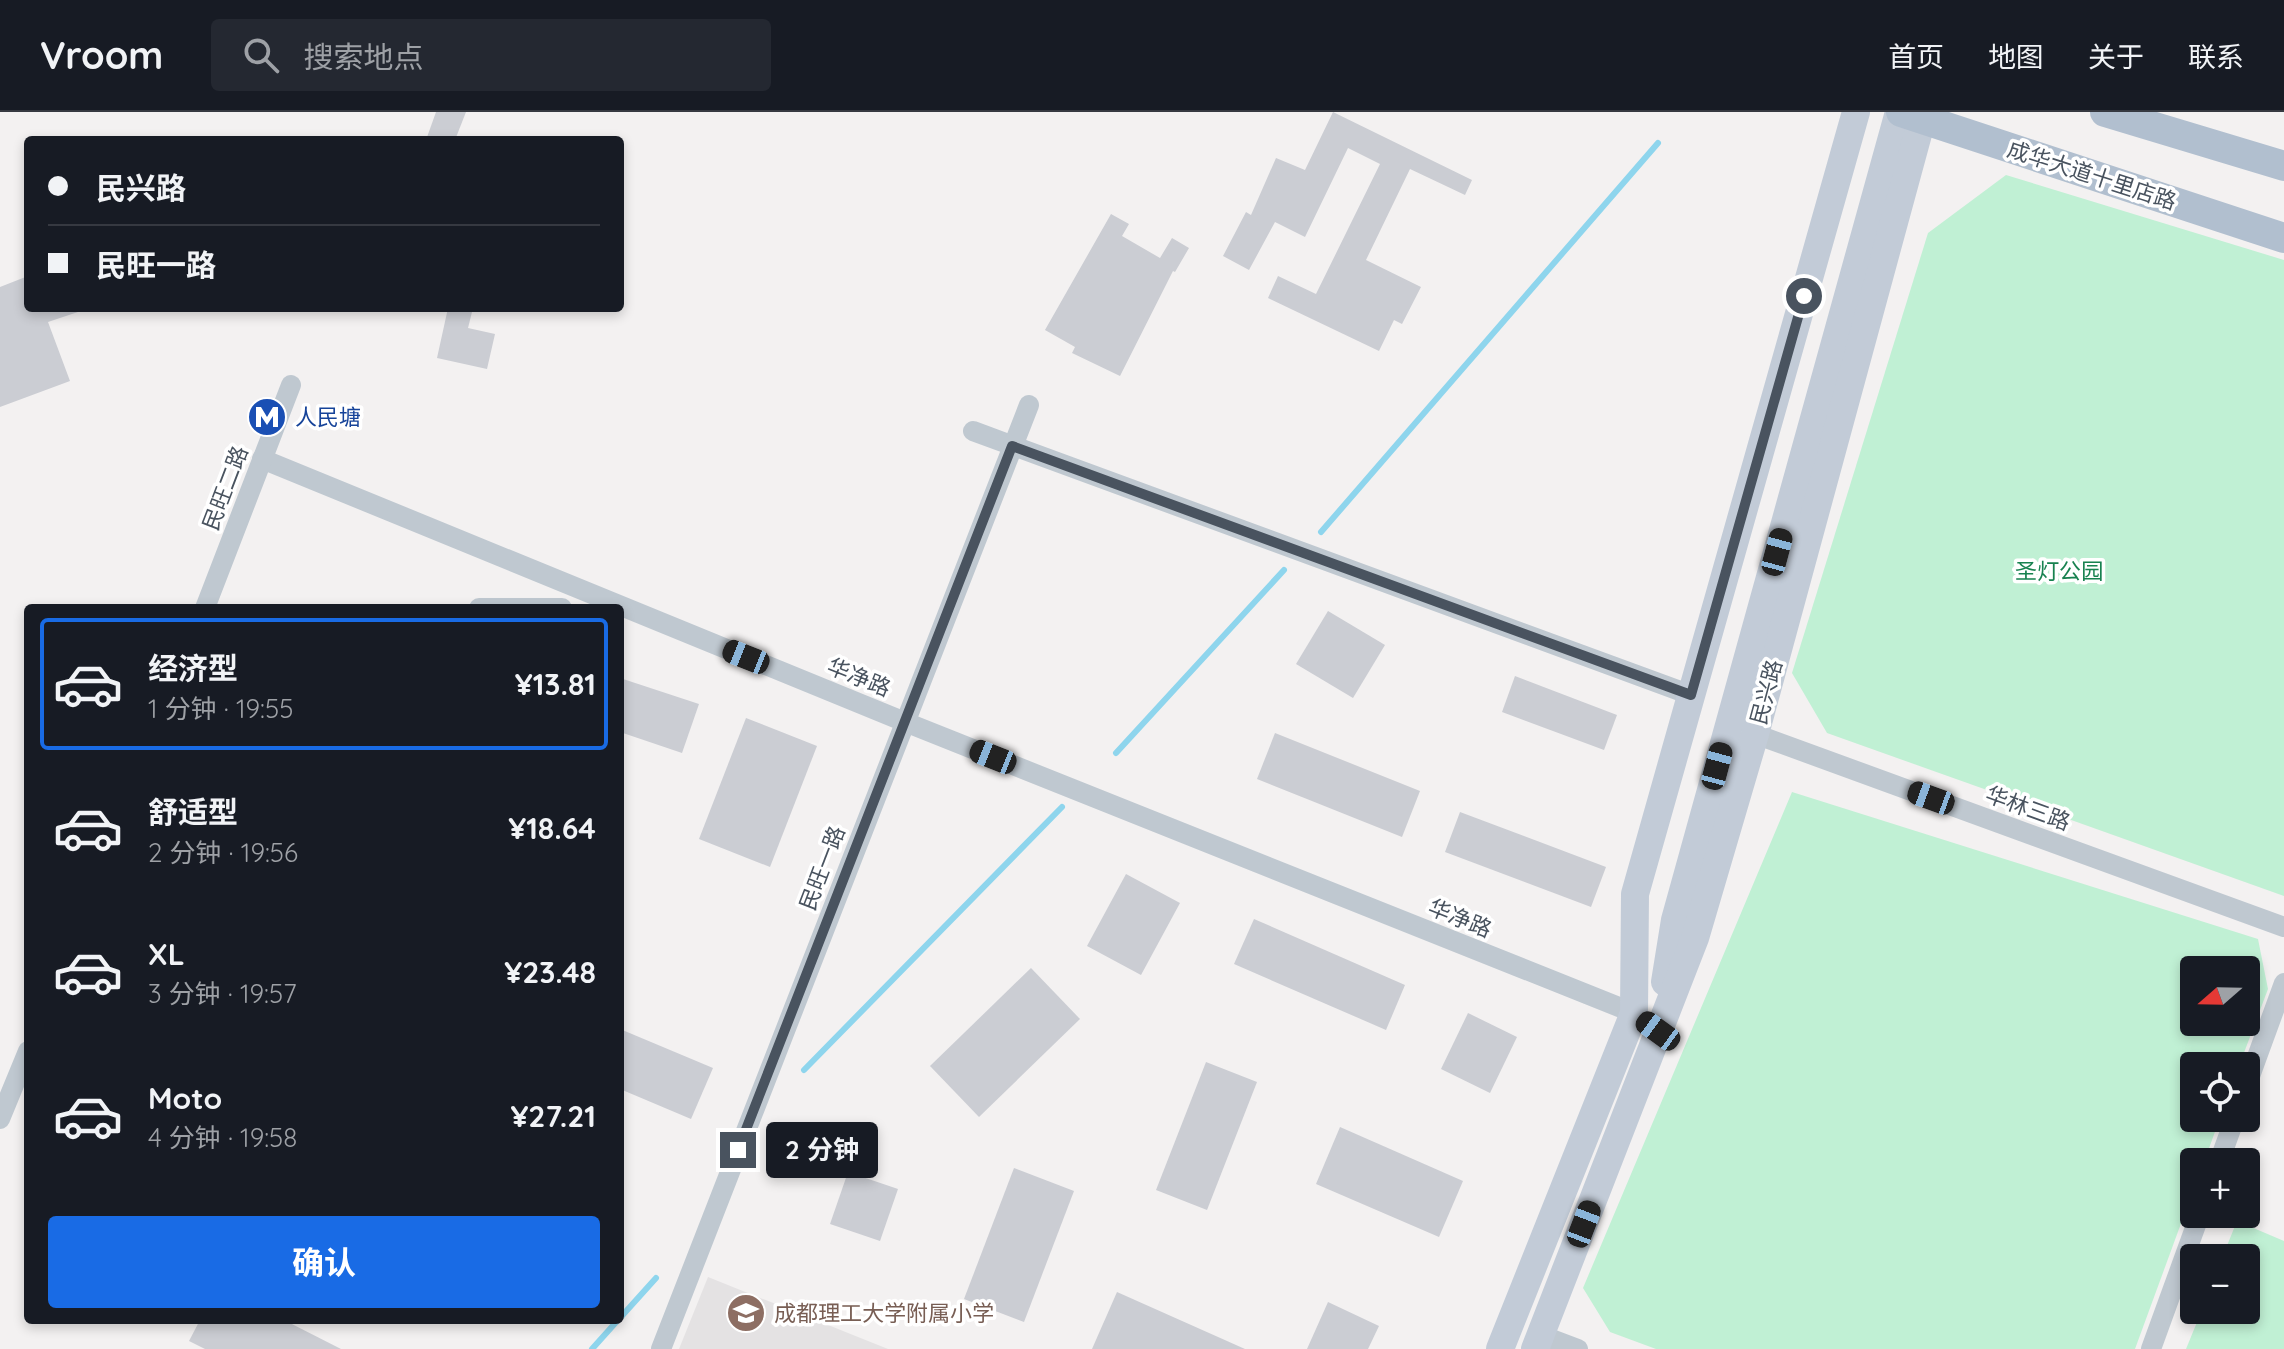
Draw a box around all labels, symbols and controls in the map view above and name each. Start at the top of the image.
search box [211,19,771,91]
text: Vroom [40,31,163,79]
icon: search [239,33,283,77]
text: 搜索地点 [303,38,423,76]
text: 首页 [1888,39,1944,74]
text: 地图 [1988,39,2044,74]
text: 关于 [2088,39,2144,74]
text: 联系 [2188,39,2244,74]
street label: 成华大道十里店路 [2004,134,2180,216]
text: 民兴路 [96,169,186,207]
text: 民旺一路 [96,246,216,284]
route start [1786,278,1822,314]
metro station icon: 人民塘 [246,396,288,438]
place label: 人民塘 [295,403,361,431]
street label: 民旺二路 [196,442,254,534]
car [1759,526,1795,578]
park label: 圣灯公园 [2015,557,2103,585]
car [719,637,773,677]
icon: car [52,648,124,720]
text: 经济型 [148,649,238,687]
street label: 华净路 [823,652,895,702]
street label: 民兴路 [1744,656,1788,728]
text: ¥13.81 [515,665,596,703]
text: 1 分钟 · 19:55 [148,692,293,725]
car [966,737,1020,777]
car [1699,740,1735,792]
car [1904,779,1958,817]
street label: 华林三路 [1982,780,2074,836]
icon: car [52,792,124,864]
text: 舒适型 [148,793,238,831]
text: ¥18.64 [508,809,596,847]
street label: 民旺一路 [793,822,851,914]
text: 2 分钟 · 19:56 [148,836,298,869]
street label: 华净路 [1424,893,1496,943]
text: XL [148,935,185,973]
icon: car [52,936,124,1008]
text: ¥23.48 [504,953,596,991]
north arrow [2180,956,2260,1036]
map controls [2180,956,2260,1324]
text: 3 分钟 · 19:57 [148,977,297,1010]
car [1632,1007,1684,1055]
button: locate [2180,1052,2260,1132]
text: Moto [148,1079,222,1117]
icon: car [52,1080,124,1152]
text: ¥27.21 [510,1097,596,1135]
text: 4 分钟 · 19:58 [148,1121,297,1154]
callout: 2 分钟 [766,1122,878,1178]
route end [720,1132,756,1168]
text: 2 分钟 [785,1133,859,1166]
button: + [2180,1148,2260,1228]
car [1564,1197,1604,1251]
button: 确认 [48,1216,600,1308]
button: − [2180,1244,2260,1324]
school or university icon: 成都理工大学附属小学 [725,1292,767,1334]
place label: 成都理工大学附属小学 [774,1299,994,1327]

